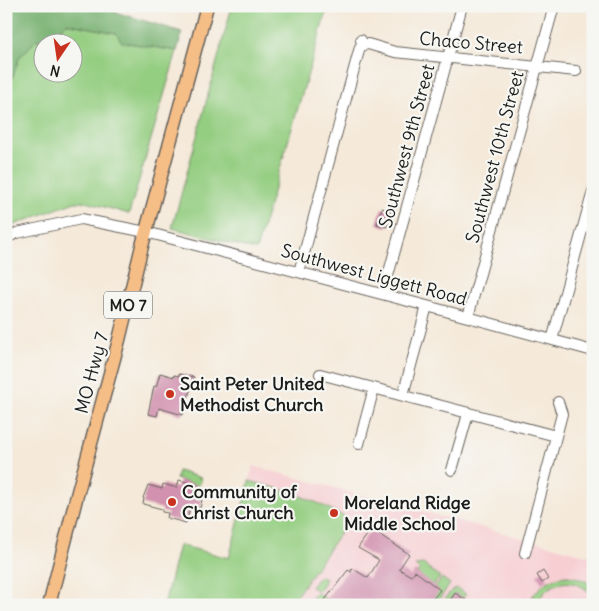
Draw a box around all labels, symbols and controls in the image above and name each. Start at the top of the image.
street label: Chaco Street [418,27,524,58]
north arrow [32,32,82,82]
text: N [48,61,62,81]
street label: Southwest 9th Street [374,62,439,230]
street label: Southwest 10th Street [460,68,529,245]
street label: Southwest Liggett Road [279,239,470,311]
road number: MO 7 [104,292,152,318]
street label: MO Hwy 7 [70,330,113,416]
place label: Saint Peter United Methodist Church [180,372,325,416]
marker: Saint Peter United Methodist Church [164,388,176,400]
place label: Community of Christ Church [182,480,298,524]
place label: Moreland Ridge Middle School [344,491,471,535]
marker: Community of Christ Church [166,496,178,508]
marker: Moreland Ridge Middle School [328,507,340,519]

